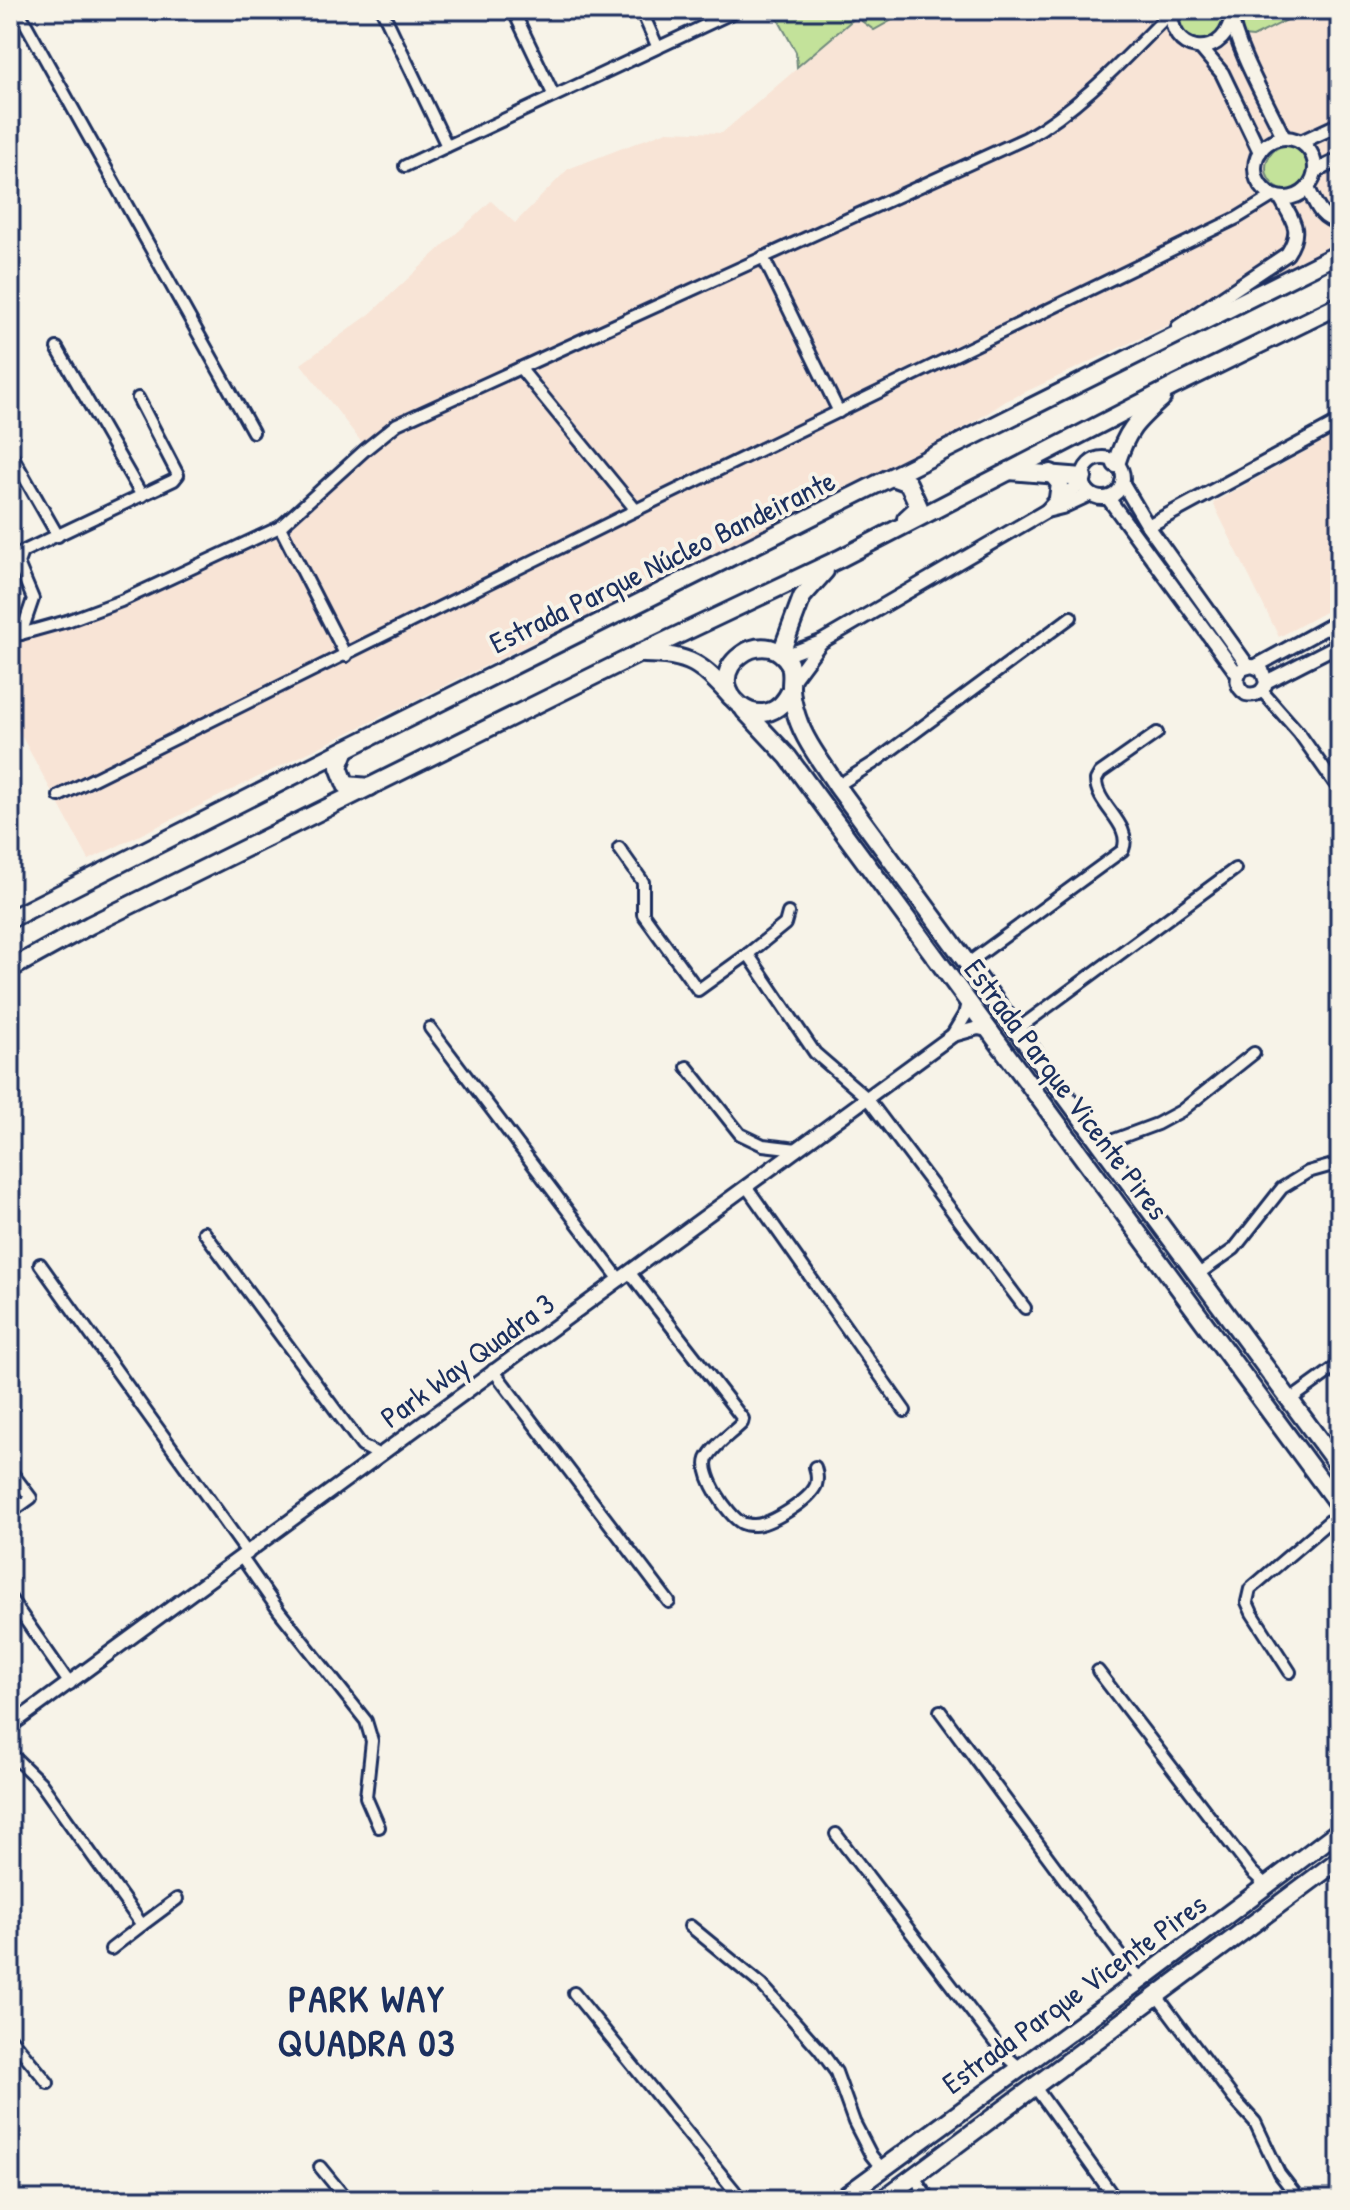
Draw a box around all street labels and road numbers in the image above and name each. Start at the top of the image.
street label: Estrada Parque Núcleo Bandeirante [483,460,841,662]
street label: Estrada Parque Vicente Pires [956,950,1178,1228]
street label: Park Way Quadra 3 [372,1283,562,1437]
street label: Estrada Parque Vicente Pires [934,1884,1214,2102]

